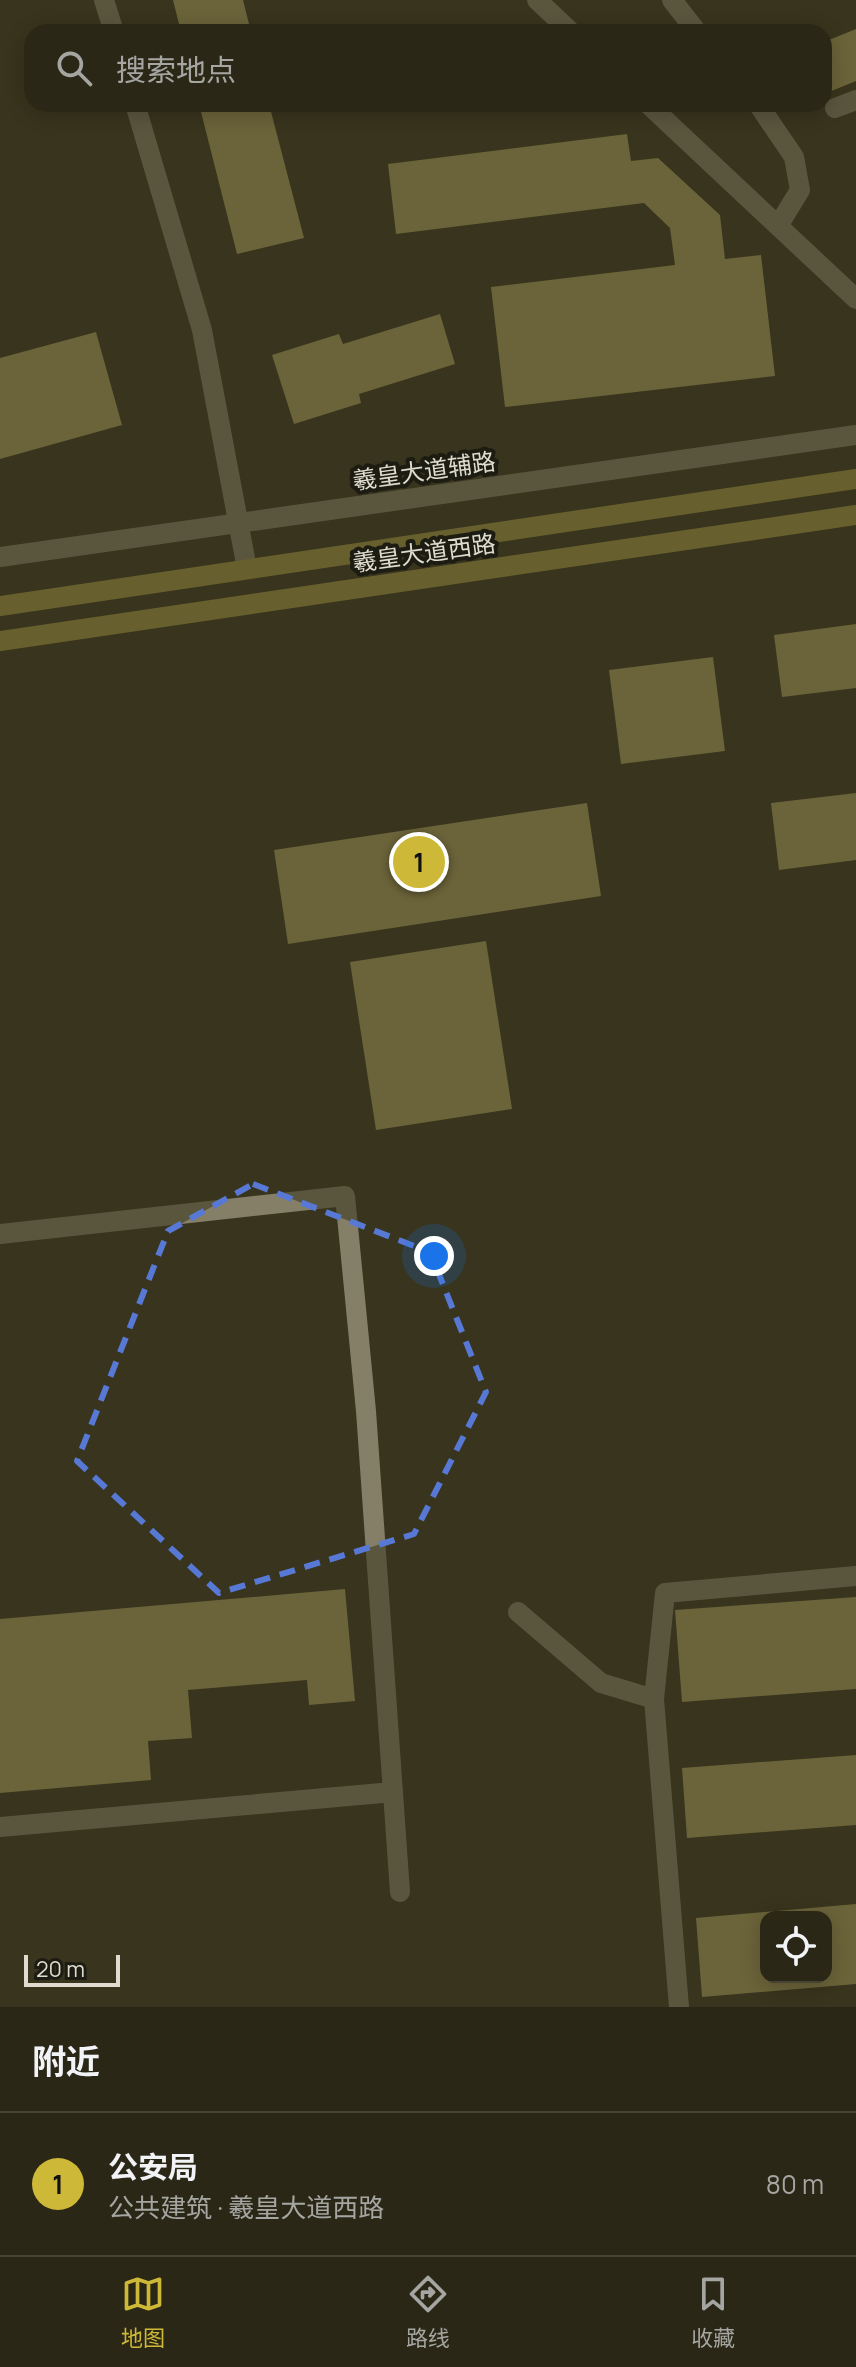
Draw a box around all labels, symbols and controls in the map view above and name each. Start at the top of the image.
search box [24,24,832,112]
icon: search [52,46,96,90]
text: 搜索地点 [116,49,236,90]
street label: 羲皇大道辅路 [350,444,498,496]
street label: 羲皇大道西路 [350,526,498,578]
pin: 1 [393,832,445,892]
your location [414,1236,454,1276]
map controls [760,1911,832,1983]
button: locate [760,1911,832,1983]
scale bar [24,1951,120,1987]
text: 20 m [36,1954,85,1984]
text: 附近 [32,2038,100,2084]
text: 公安局 [108,2146,198,2187]
text: 1 [52,2166,64,2202]
text: 80 m [766,2166,824,2202]
text: 公共建筑 · 羲皇大道西路 [108,2189,384,2225]
tab: 地图 [121,2272,165,2353]
tab: 路线 [406,2272,450,2353]
tab: 收藏 [691,2272,735,2353]

